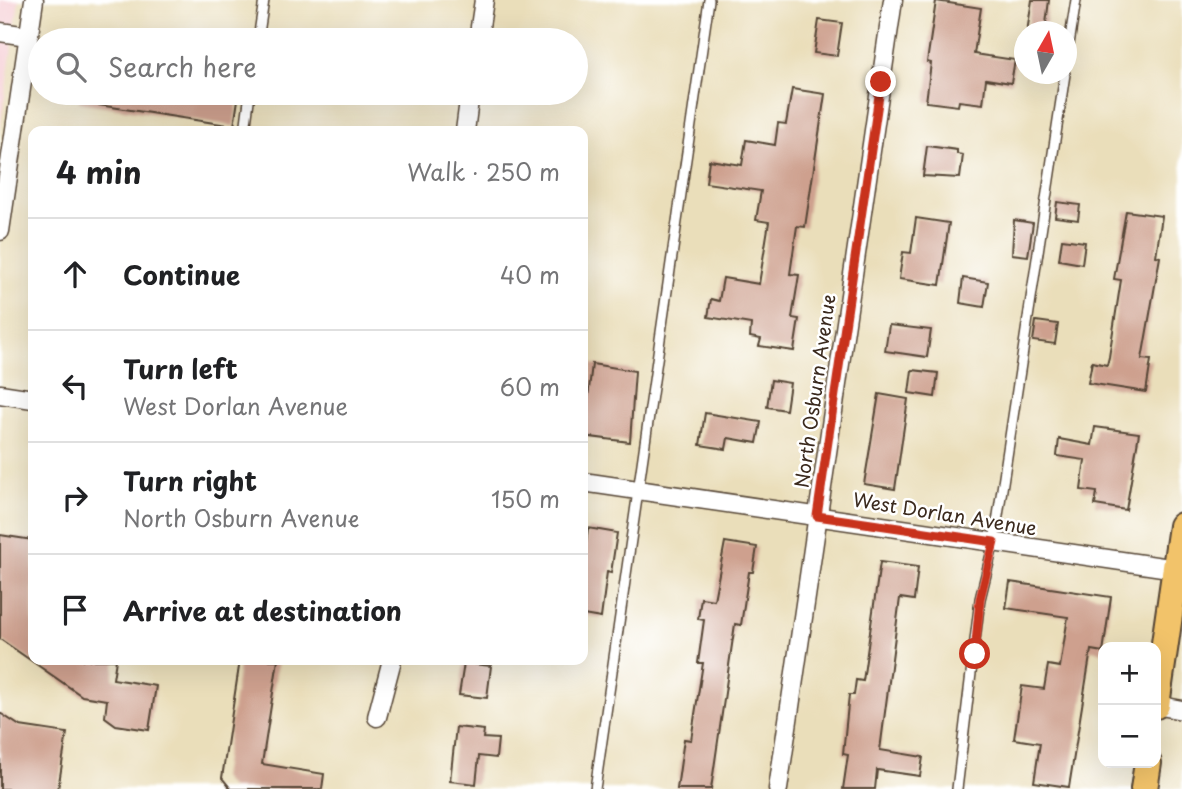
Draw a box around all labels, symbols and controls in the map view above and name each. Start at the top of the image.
north arrow [1014,21,1077,84]
search box [28,28,588,105]
text: Search here [108,47,257,86]
icon: search [52,48,90,86]
route end [865,66,896,97]
text: 4 min [56,149,142,194]
text: Walk · 250 m [407,154,560,189]
icon: ahead [56,255,94,293]
text: Continue [123,255,240,294]
text: 40 m [500,257,560,292]
street label: North Osburn Avenue [787,292,841,490]
text: Turn left [123,349,238,388]
icon: left [56,367,94,405]
text: 60 m [500,369,560,404]
text: West Dorlan Avenue [123,388,348,423]
text: Turn right [123,461,257,500]
icon: right [56,479,94,517]
text: 150 m [491,481,560,516]
street label: West Dorlan Avenue [851,485,1039,541]
text: North Osburn Avenue [123,500,360,535]
icon: arrive [56,591,94,629]
text: Arrive at destination [123,591,402,630]
route start [959,638,990,669]
map controls [1098,642,1161,768]
button: + [1098,642,1161,705]
button: − [1098,705,1161,768]

